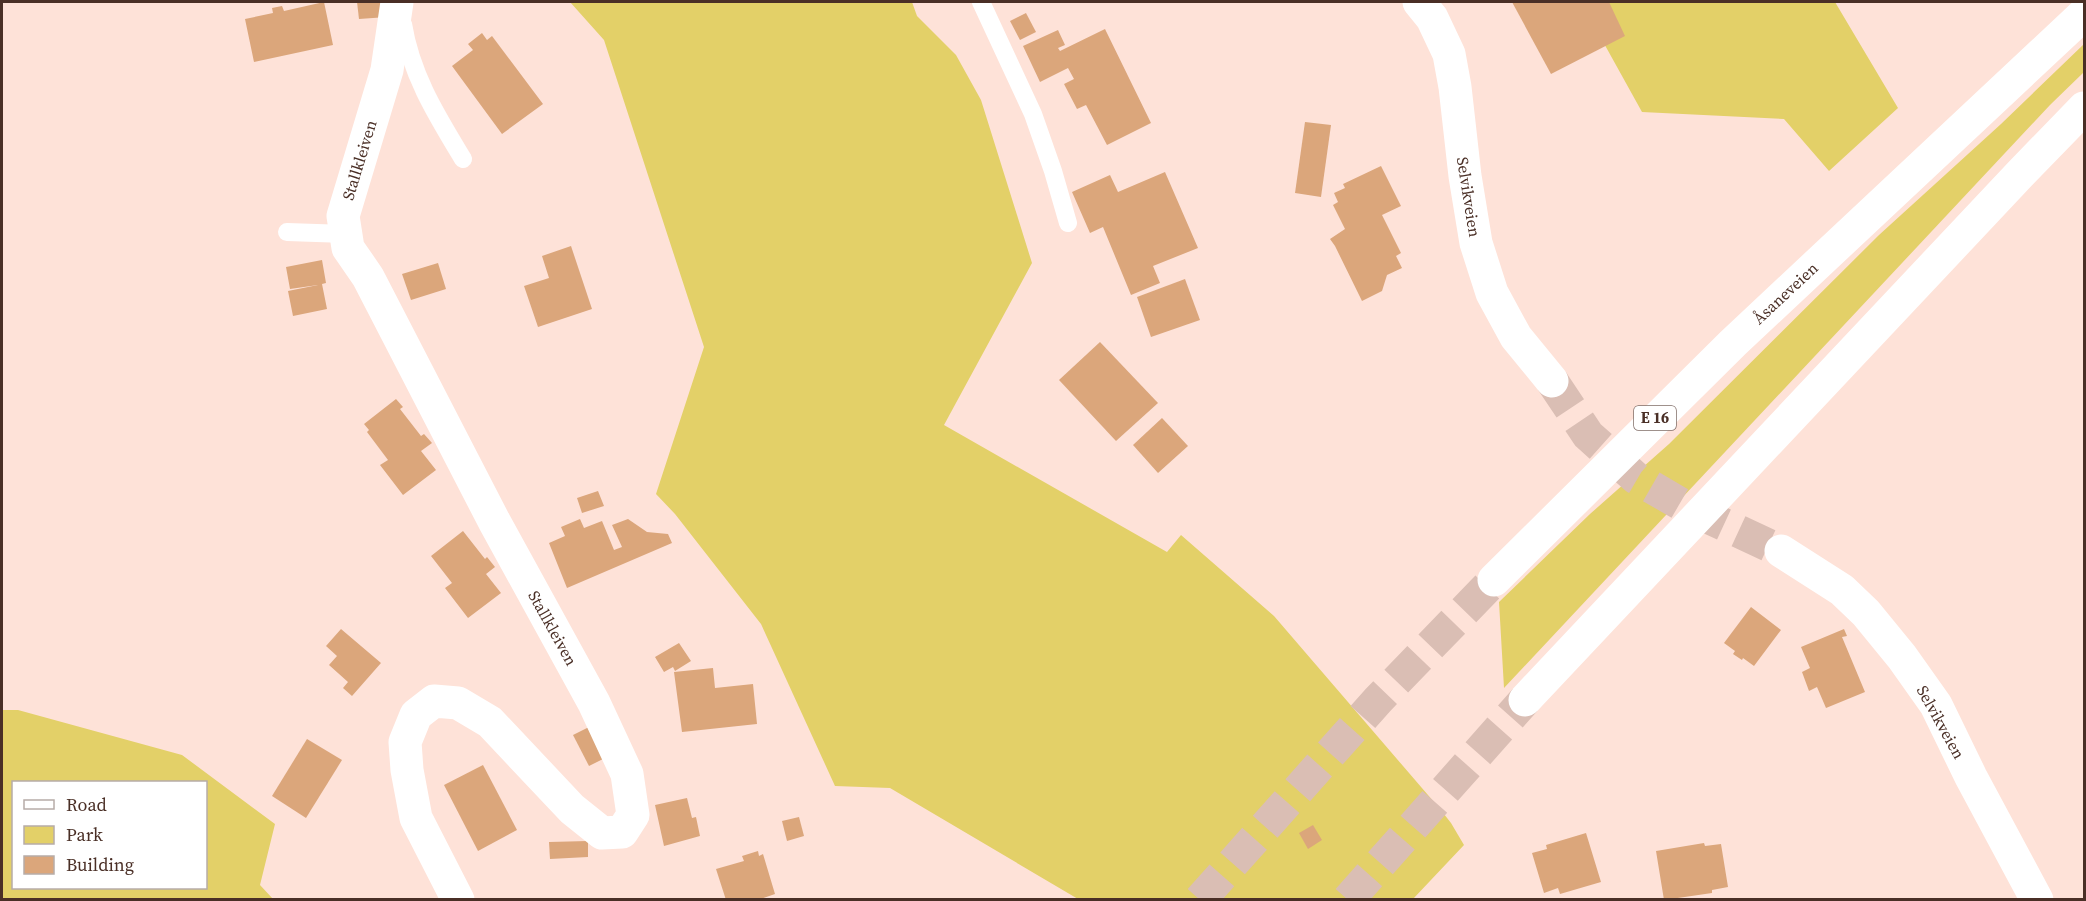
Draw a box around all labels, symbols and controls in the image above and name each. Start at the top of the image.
street label: Stallkleiven [336,117,382,203]
street label: Selvikveien [1452,155,1486,239]
street label: Åsaneveien [1748,257,1823,329]
road number: E 16 [1634,406,1676,430]
street label: Stallkleiven [523,586,583,670]
street label: Selvikveien [1912,681,1970,763]
legend [12,781,207,889]
text: Road [66,792,107,817]
text: Park [66,822,103,847]
text: Building [66,852,134,877]

